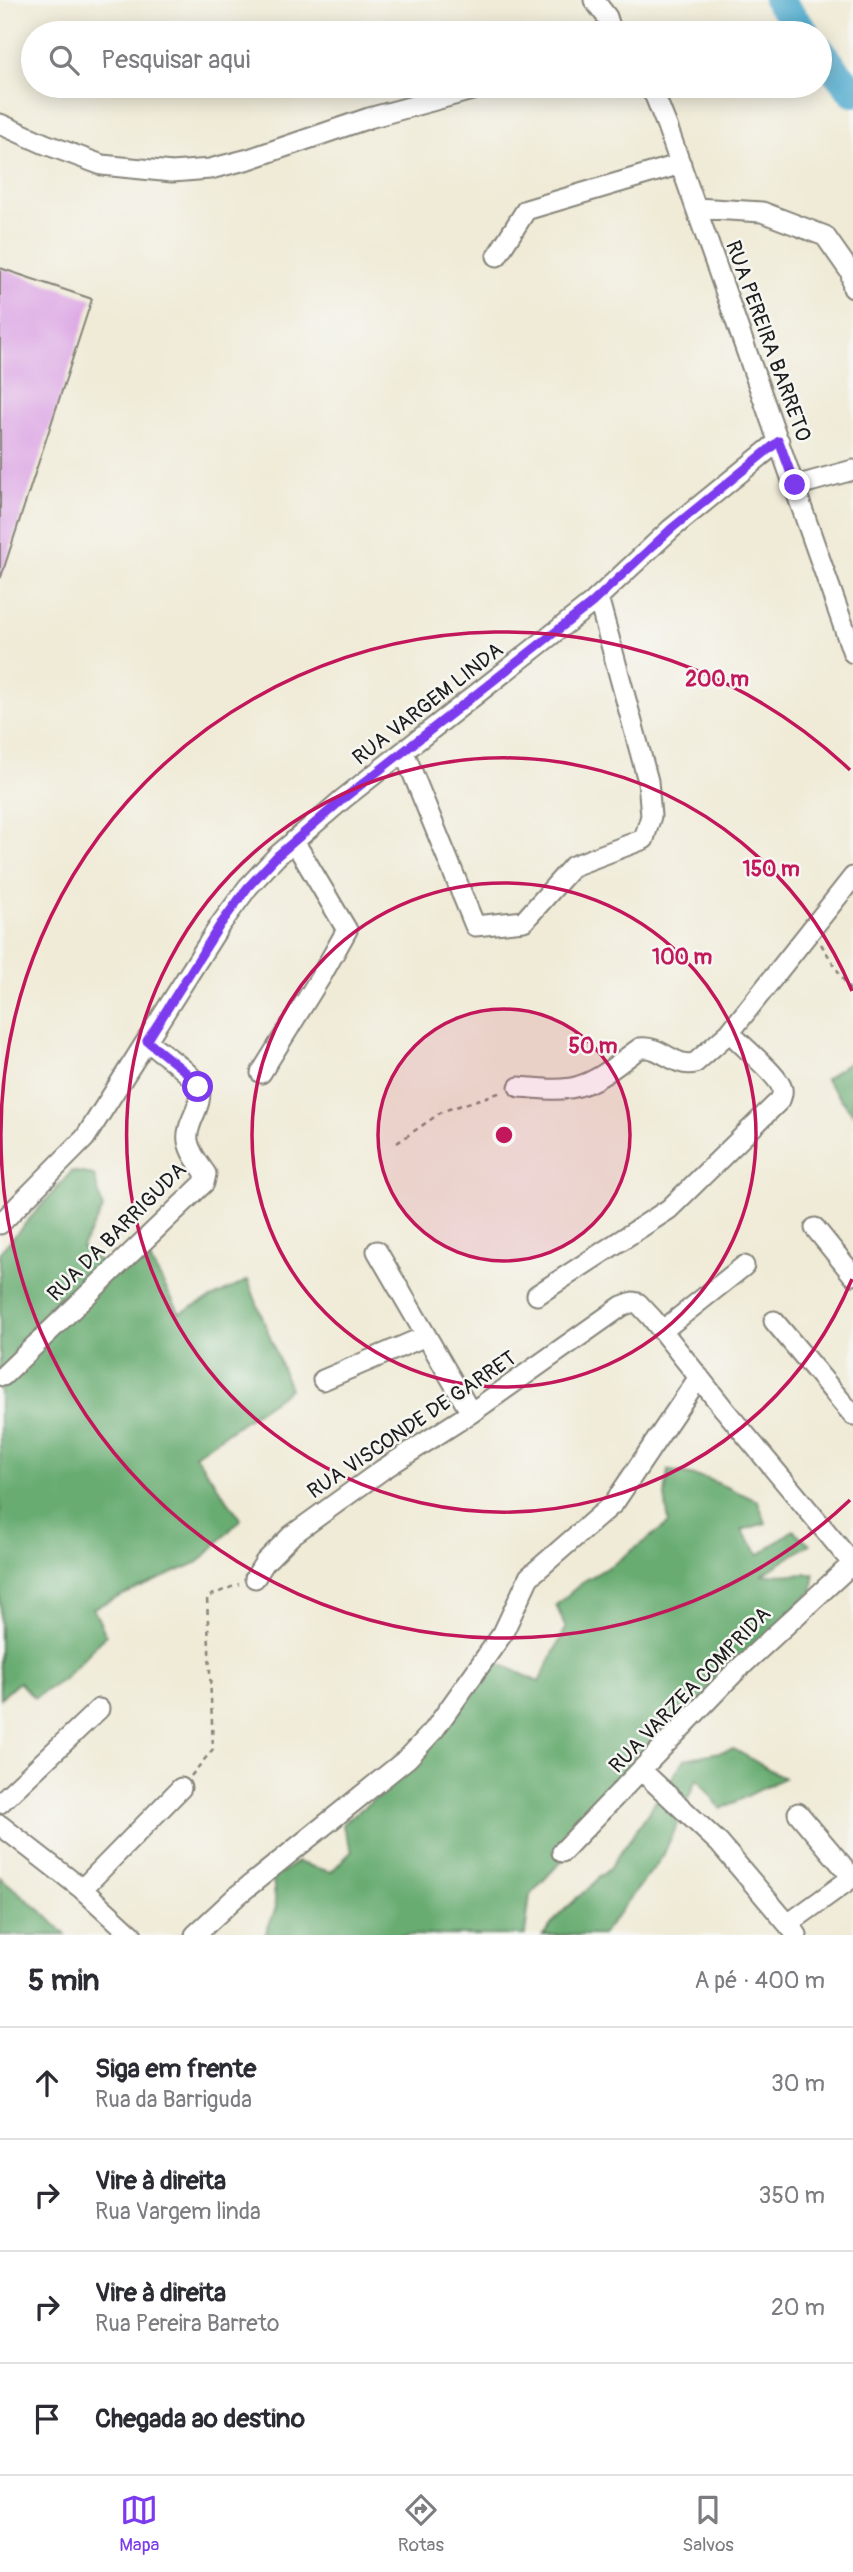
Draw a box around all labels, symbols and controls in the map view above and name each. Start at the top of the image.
search box [21,21,832,98]
icon: search [45,41,83,79]
text: Pesquisar aqui [101,44,250,76]
street label: RUA PEREIRA BARRETO [719,237,817,445]
route end [779,469,810,500]
street label: RUA VARGEM LINDA [347,637,509,771]
text: 200 m [685,666,749,693]
text: 150 m [742,856,800,883]
text: 100 m [652,944,712,971]
text: 50 m [569,1033,618,1060]
route start [182,1071,213,1102]
centre of rings [492,1123,516,1147]
street label: RUA DA BARRIGUDA [42,1157,192,1307]
street label: RUA VISCONDE DE GARRET [302,1345,522,1505]
street label: RUA VARZEA COMPRIDA [603,1601,777,1779]
text: 5 min [28,1962,99,1999]
text: A pé · 400 m [694,1966,825,1995]
text: Siga em frente [95,2053,256,2085]
icon: ahead [28,2064,66,2102]
text: 30 m [771,2069,825,2098]
text: Rua da Barriguda [95,2085,252,2114]
text: Vire à direita [95,2165,226,2197]
icon: right [28,2176,66,2214]
text: 350 m [759,2181,825,2210]
text: Rua Vargem linda [95,2197,261,2226]
text: Vire à direita [95,2277,226,2309]
icon: right [28,2288,66,2326]
text: 20 m [771,2293,825,2322]
text: Rua Pereira Barreto [95,2309,279,2338]
icon: arrive [28,2400,66,2438]
text: Chegada ao destino [95,2403,305,2435]
tab: Mapa [119,2491,159,2557]
tab: Rotas [398,2491,444,2557]
tab: Salvos [682,2491,734,2557]

